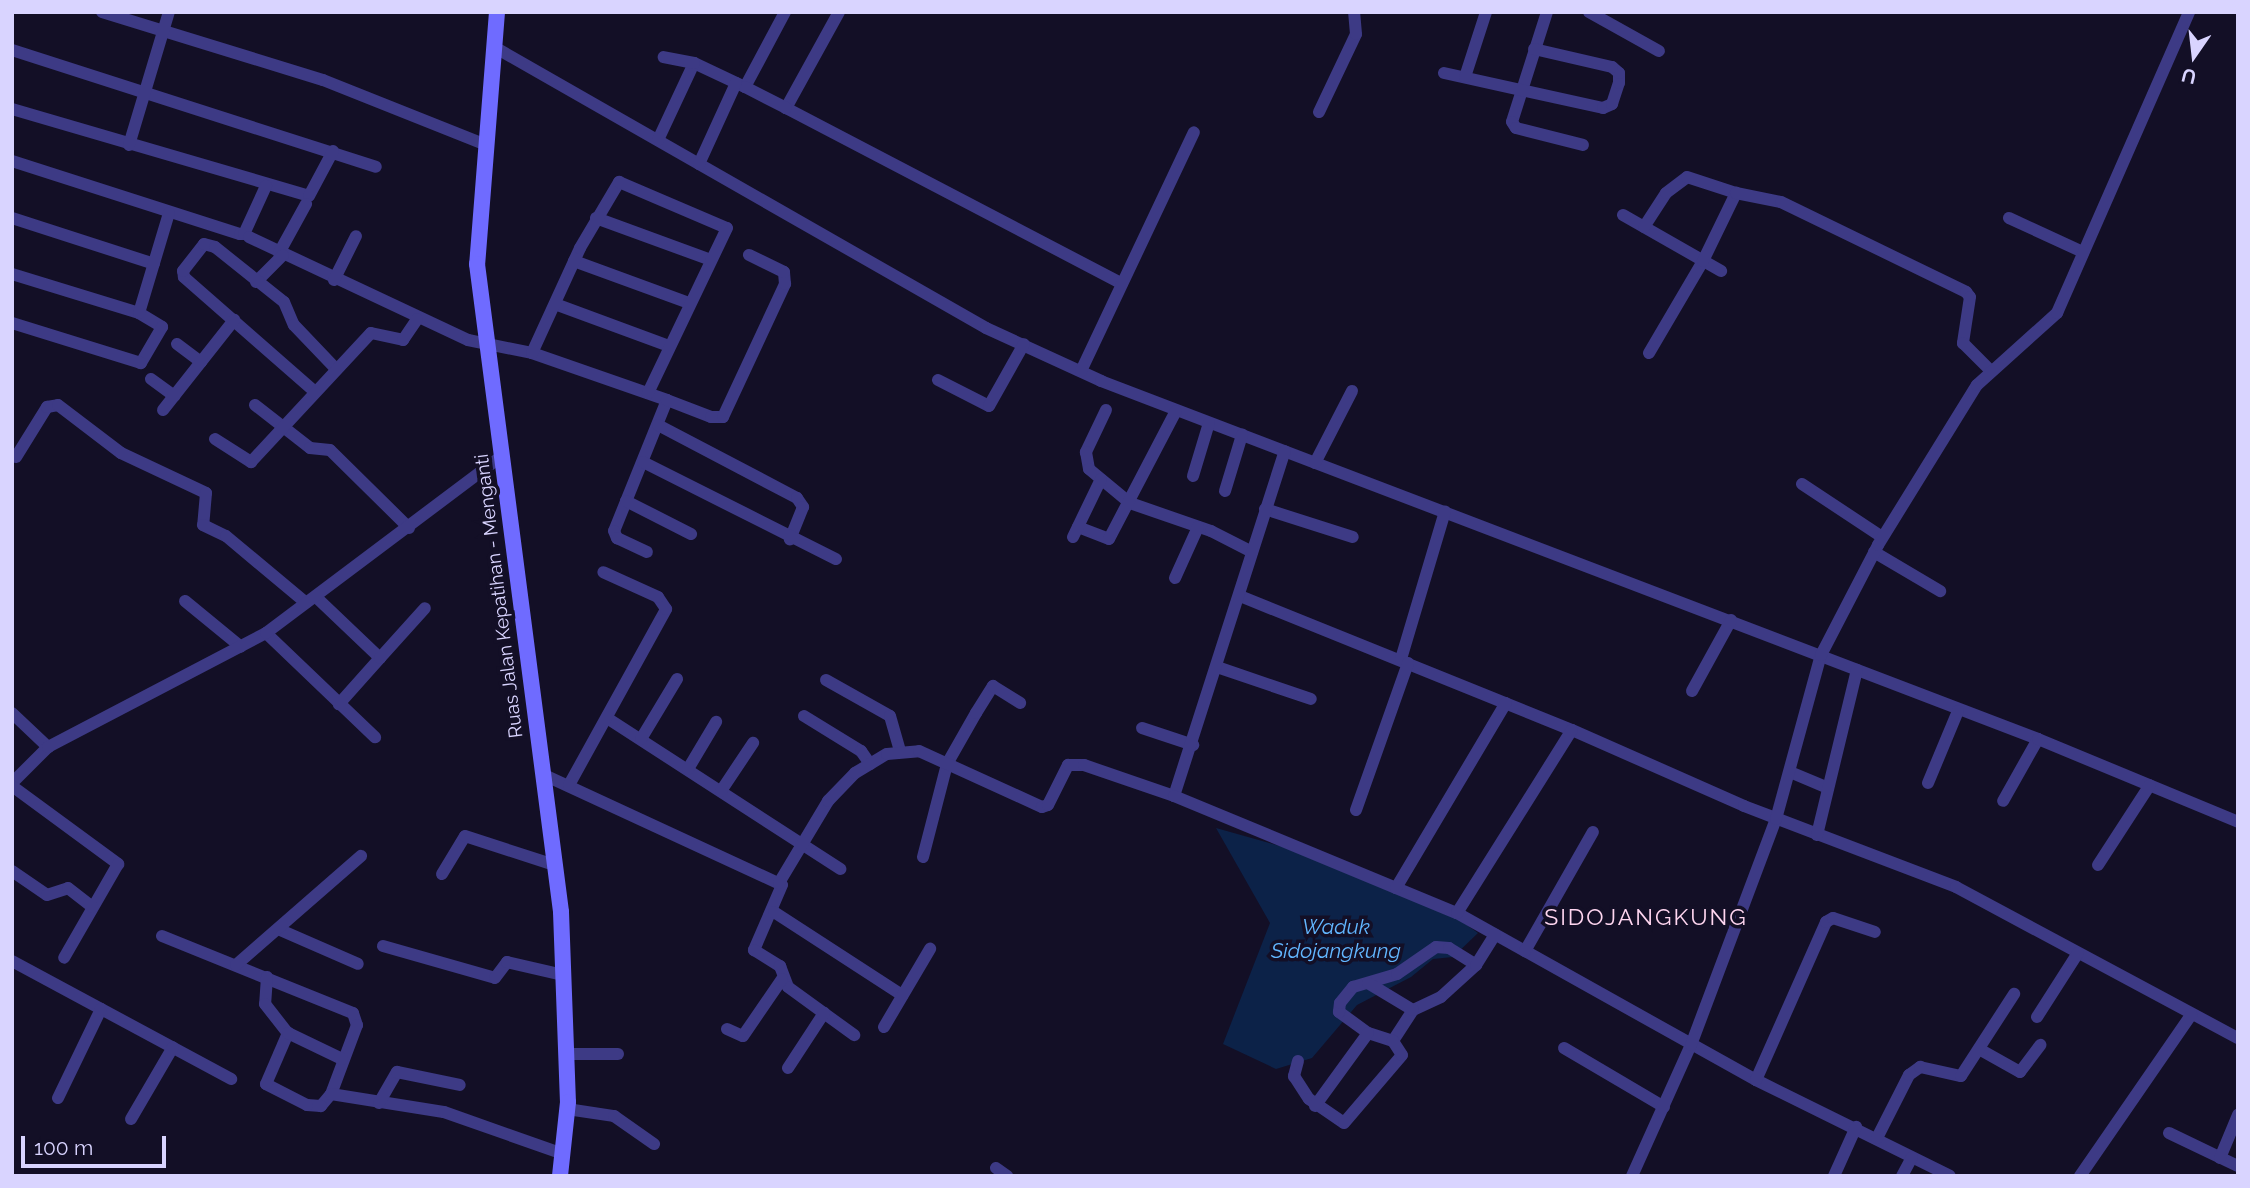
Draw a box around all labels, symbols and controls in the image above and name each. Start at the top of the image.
north arrow [2159,21,2229,91]
text: U [2179,64,2199,89]
street label: Ruas Jalan Kepatihan - Menganti [470,452,528,740]
district label: SIDOJANGKUNG [1546,903,1746,931]
water label: Waduk Sidojangkung [1271,914,1401,964]
scale bar [24,1122,170,1166]
text: 100 m [34,1135,93,1160]

